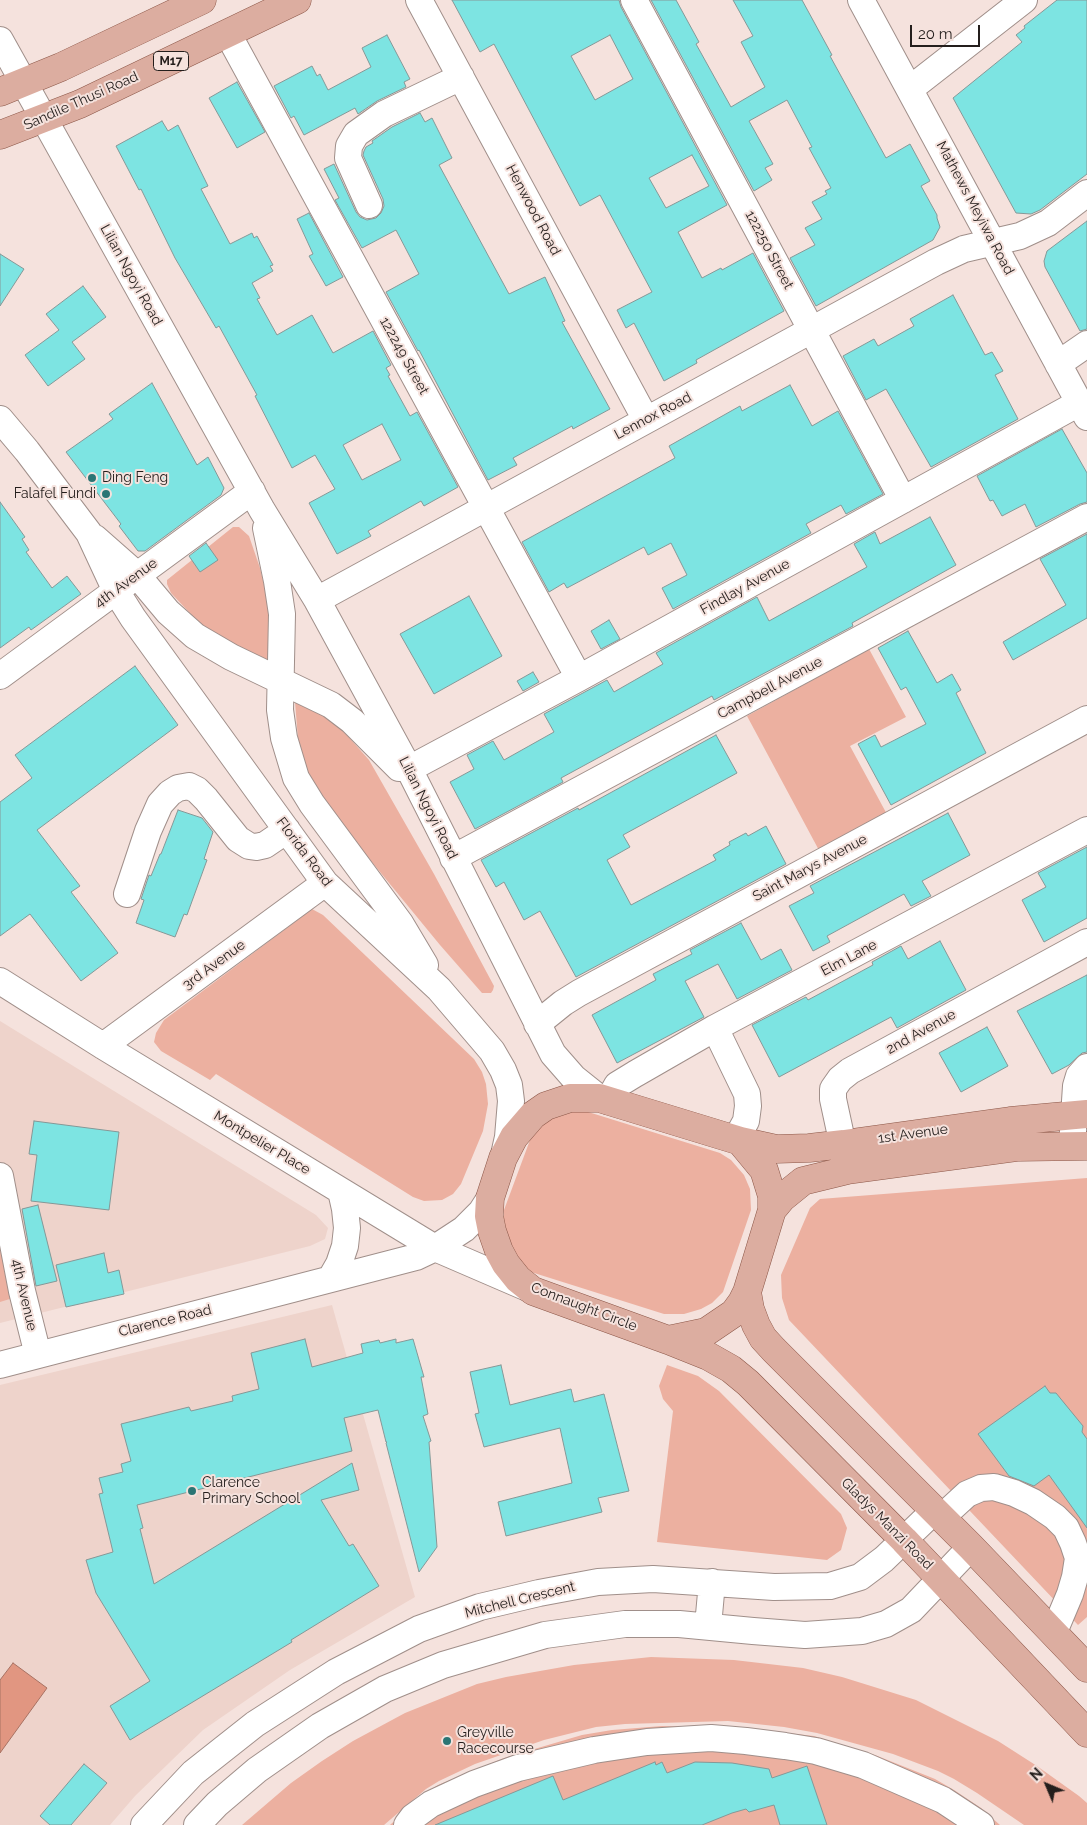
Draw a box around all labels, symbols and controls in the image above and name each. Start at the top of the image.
scale bar [912,15,982,47]
text: 20 m [918,25,953,43]
road number: M17 [154,51,188,70]
street label: Sandile Thusi Road [21,68,141,134]
street label: Mathews Meyiwa Road [933,138,1017,278]
street label: Henwood Road [502,162,564,258]
street label: 122250 Street [741,208,797,292]
street label: Lilian Ngoyi Road [96,222,166,328]
street label: 122249 Street [376,314,432,398]
street label: Lennox Road [612,389,694,443]
place label: Ding Feng [102,470,168,486]
marker: Ding Feng [86,472,98,484]
place label: Falafel Fundi [14,486,96,502]
marker: Falafel Fundi [100,488,112,500]
street label: 4th Avenue [91,555,161,611]
street label: Findlay Avenue [697,555,793,619]
street label: Campbell Avenue [715,653,825,723]
street label: Lilian Ngoyi Road [395,754,461,862]
street label: Florida Road [273,814,335,890]
street label: Saint Marys Avenue [750,831,870,905]
street label: Elm Lane [818,936,880,980]
street label: 3rd Avenue [179,937,249,993]
street label: 2nd Avenue [883,1006,959,1058]
street label: Montpelier Place [211,1108,313,1178]
street label: 1st Avenue [877,1121,949,1147]
street label: 4th Avenue [8,1257,40,1333]
street label: Connaught Circle [529,1279,639,1335]
street label: Clarence Road [117,1301,213,1341]
place label: Clarence Primary School [202,1475,300,1508]
street label: Gladys Manzi Road [838,1475,936,1573]
marker: Clarence Primary School [186,1485,198,1497]
street label: Mitchell Crescent [463,1578,577,1622]
place label: Greyville Racecourse [457,1725,534,1758]
marker: Greyville Racecourse [441,1735,453,1747]
north arrow [1022,1760,1072,1810]
text: N [1027,1765,1046,1784]

